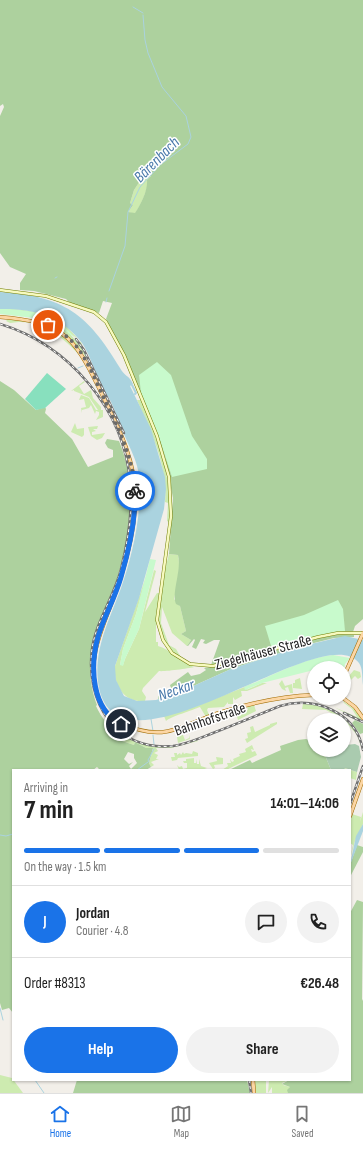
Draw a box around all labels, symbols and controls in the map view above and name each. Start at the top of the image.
water label: Bärenbach [130,133,184,187]
pin [31,308,65,342]
icon: bag [37,314,59,336]
courier [115,471,155,511]
icon: bike [124,480,146,502]
street label: Ziegelhäuser Straße [213,630,314,675]
map controls [307,661,351,757]
button: locate [307,661,351,705]
water label: Neckar [156,675,198,705]
street label: Bahnhofstraße [172,698,248,741]
pin [104,707,138,741]
icon: home [110,713,132,735]
button: layers [307,713,351,757]
text: Arriving in [24,780,68,796]
text: 14:01–14:06 [270,794,339,813]
text: 7 min [24,795,73,826]
text: On the way · 1.5 km [24,859,106,875]
button: chat [245,901,287,943]
button: phone [297,901,339,943]
text: Jordan [76,904,110,923]
text: J [43,912,47,931]
text: Courier · 4.8 [76,923,128,939]
text: Order #8313 [24,974,86,993]
text: €26.48 [300,974,339,993]
button: Help [24,1027,178,1073]
button: Share [186,1027,339,1073]
tab: Home [49,1103,71,1140]
tab: Map [170,1103,192,1140]
tab: Saved [291,1103,314,1140]

